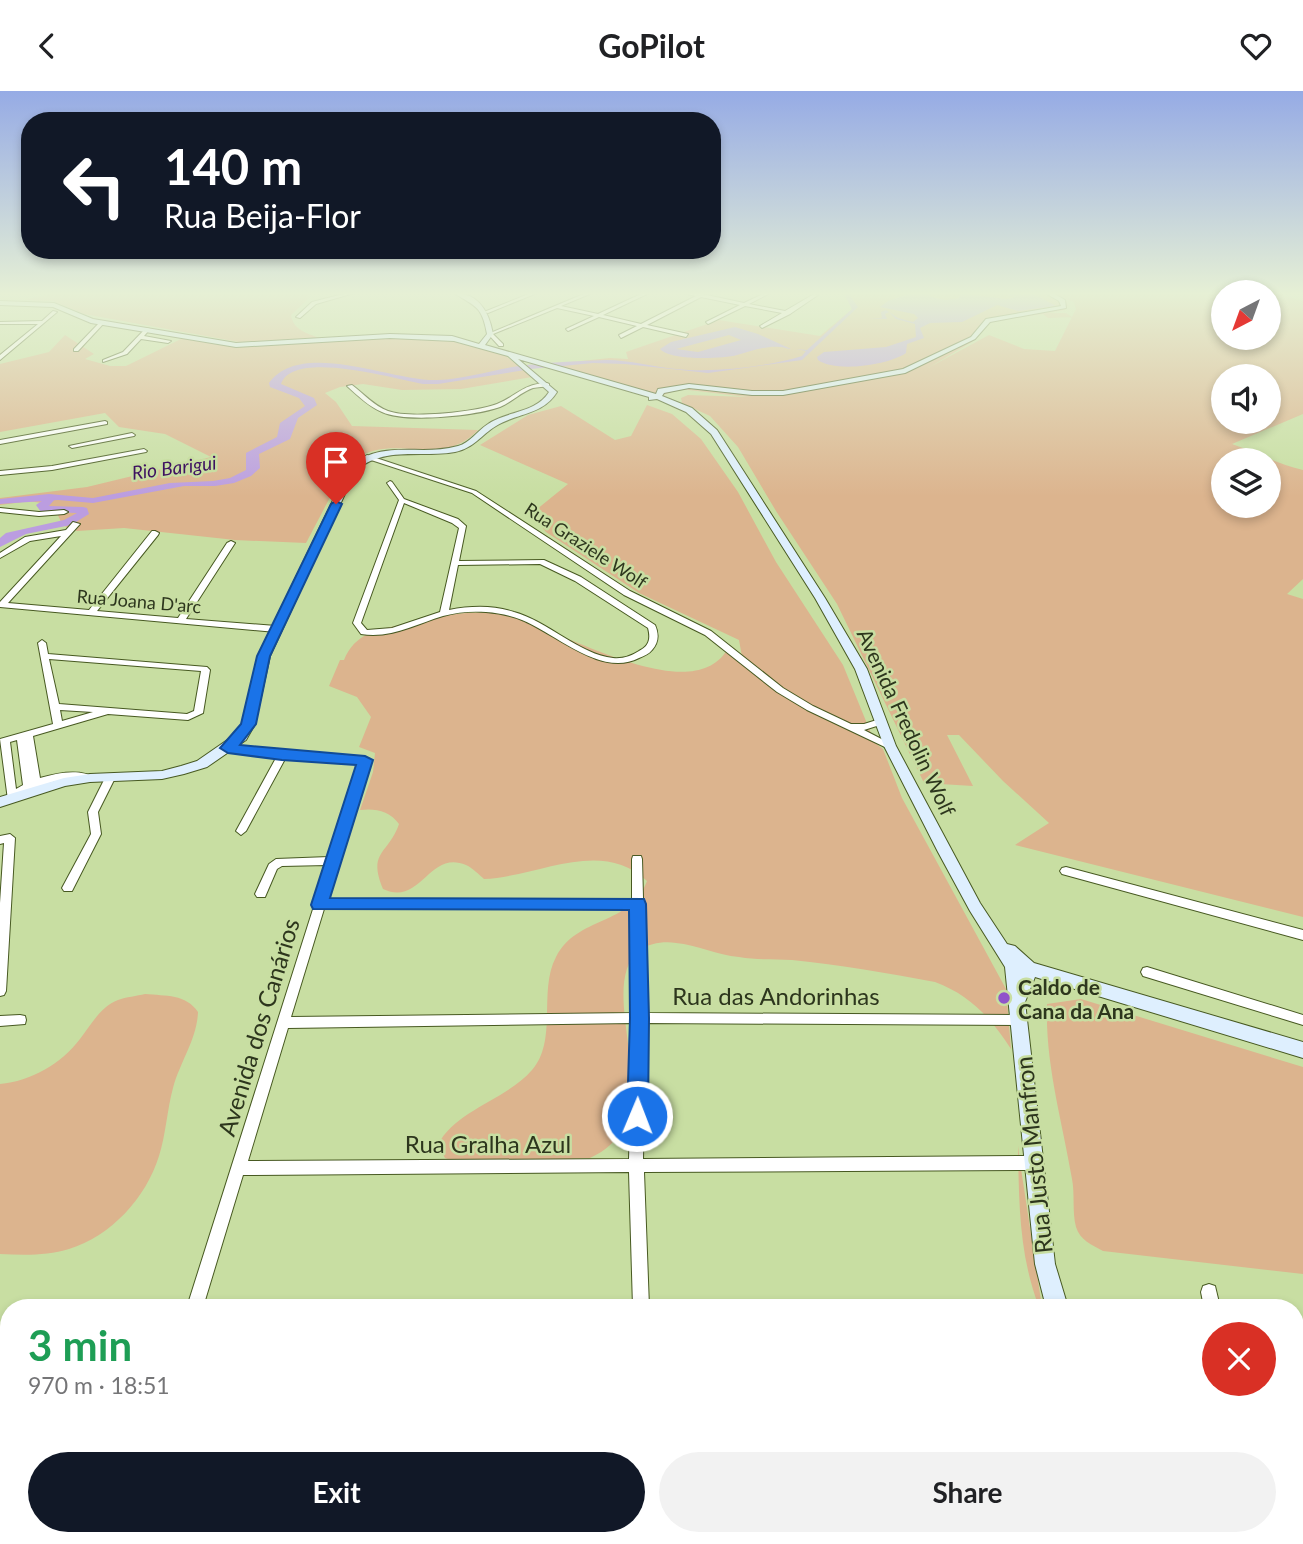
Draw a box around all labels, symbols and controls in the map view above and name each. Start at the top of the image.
text: GoPilot [598,26,705,65]
icon: back [28,27,66,65]
icon: heart [1237,27,1275,65]
text: 140 m [164,137,302,195]
icon: left [49,140,140,231]
text: Rua Beija-Flor [164,196,361,235]
north arrow [1211,280,1281,350]
map controls [1211,280,1281,518]
button: sound [1211,364,1281,434]
pin [306,432,366,504]
icon: arrive [317,443,355,481]
button: layers [1211,448,1281,518]
water label: Rio Barigui [130,450,218,484]
street label: Rua Graziele Wolf [521,497,652,593]
street label: Rua Joana D'arc [76,585,203,617]
street label: Avenida Fredolin Wolf [853,624,962,820]
street label: Avenida dos Canários [211,915,305,1139]
place label: Caldo de Cana da Ana [1018,974,1134,1023]
street label: Rua das Andorinhas [672,981,880,1010]
marker: Caldo de Cana da Ana [996,990,1012,1006]
street label: Rua Justo Manfron [1008,1055,1058,1255]
position arrow [600,1079,674,1153]
street label: Rua Gralha Azul [405,1129,571,1158]
text: 3 min [28,1320,132,1370]
button: close [1202,1322,1276,1396]
text: 970 m · 18:51 [28,1371,170,1399]
button: Exit [28,1452,645,1532]
button: Share [659,1452,1276,1532]

